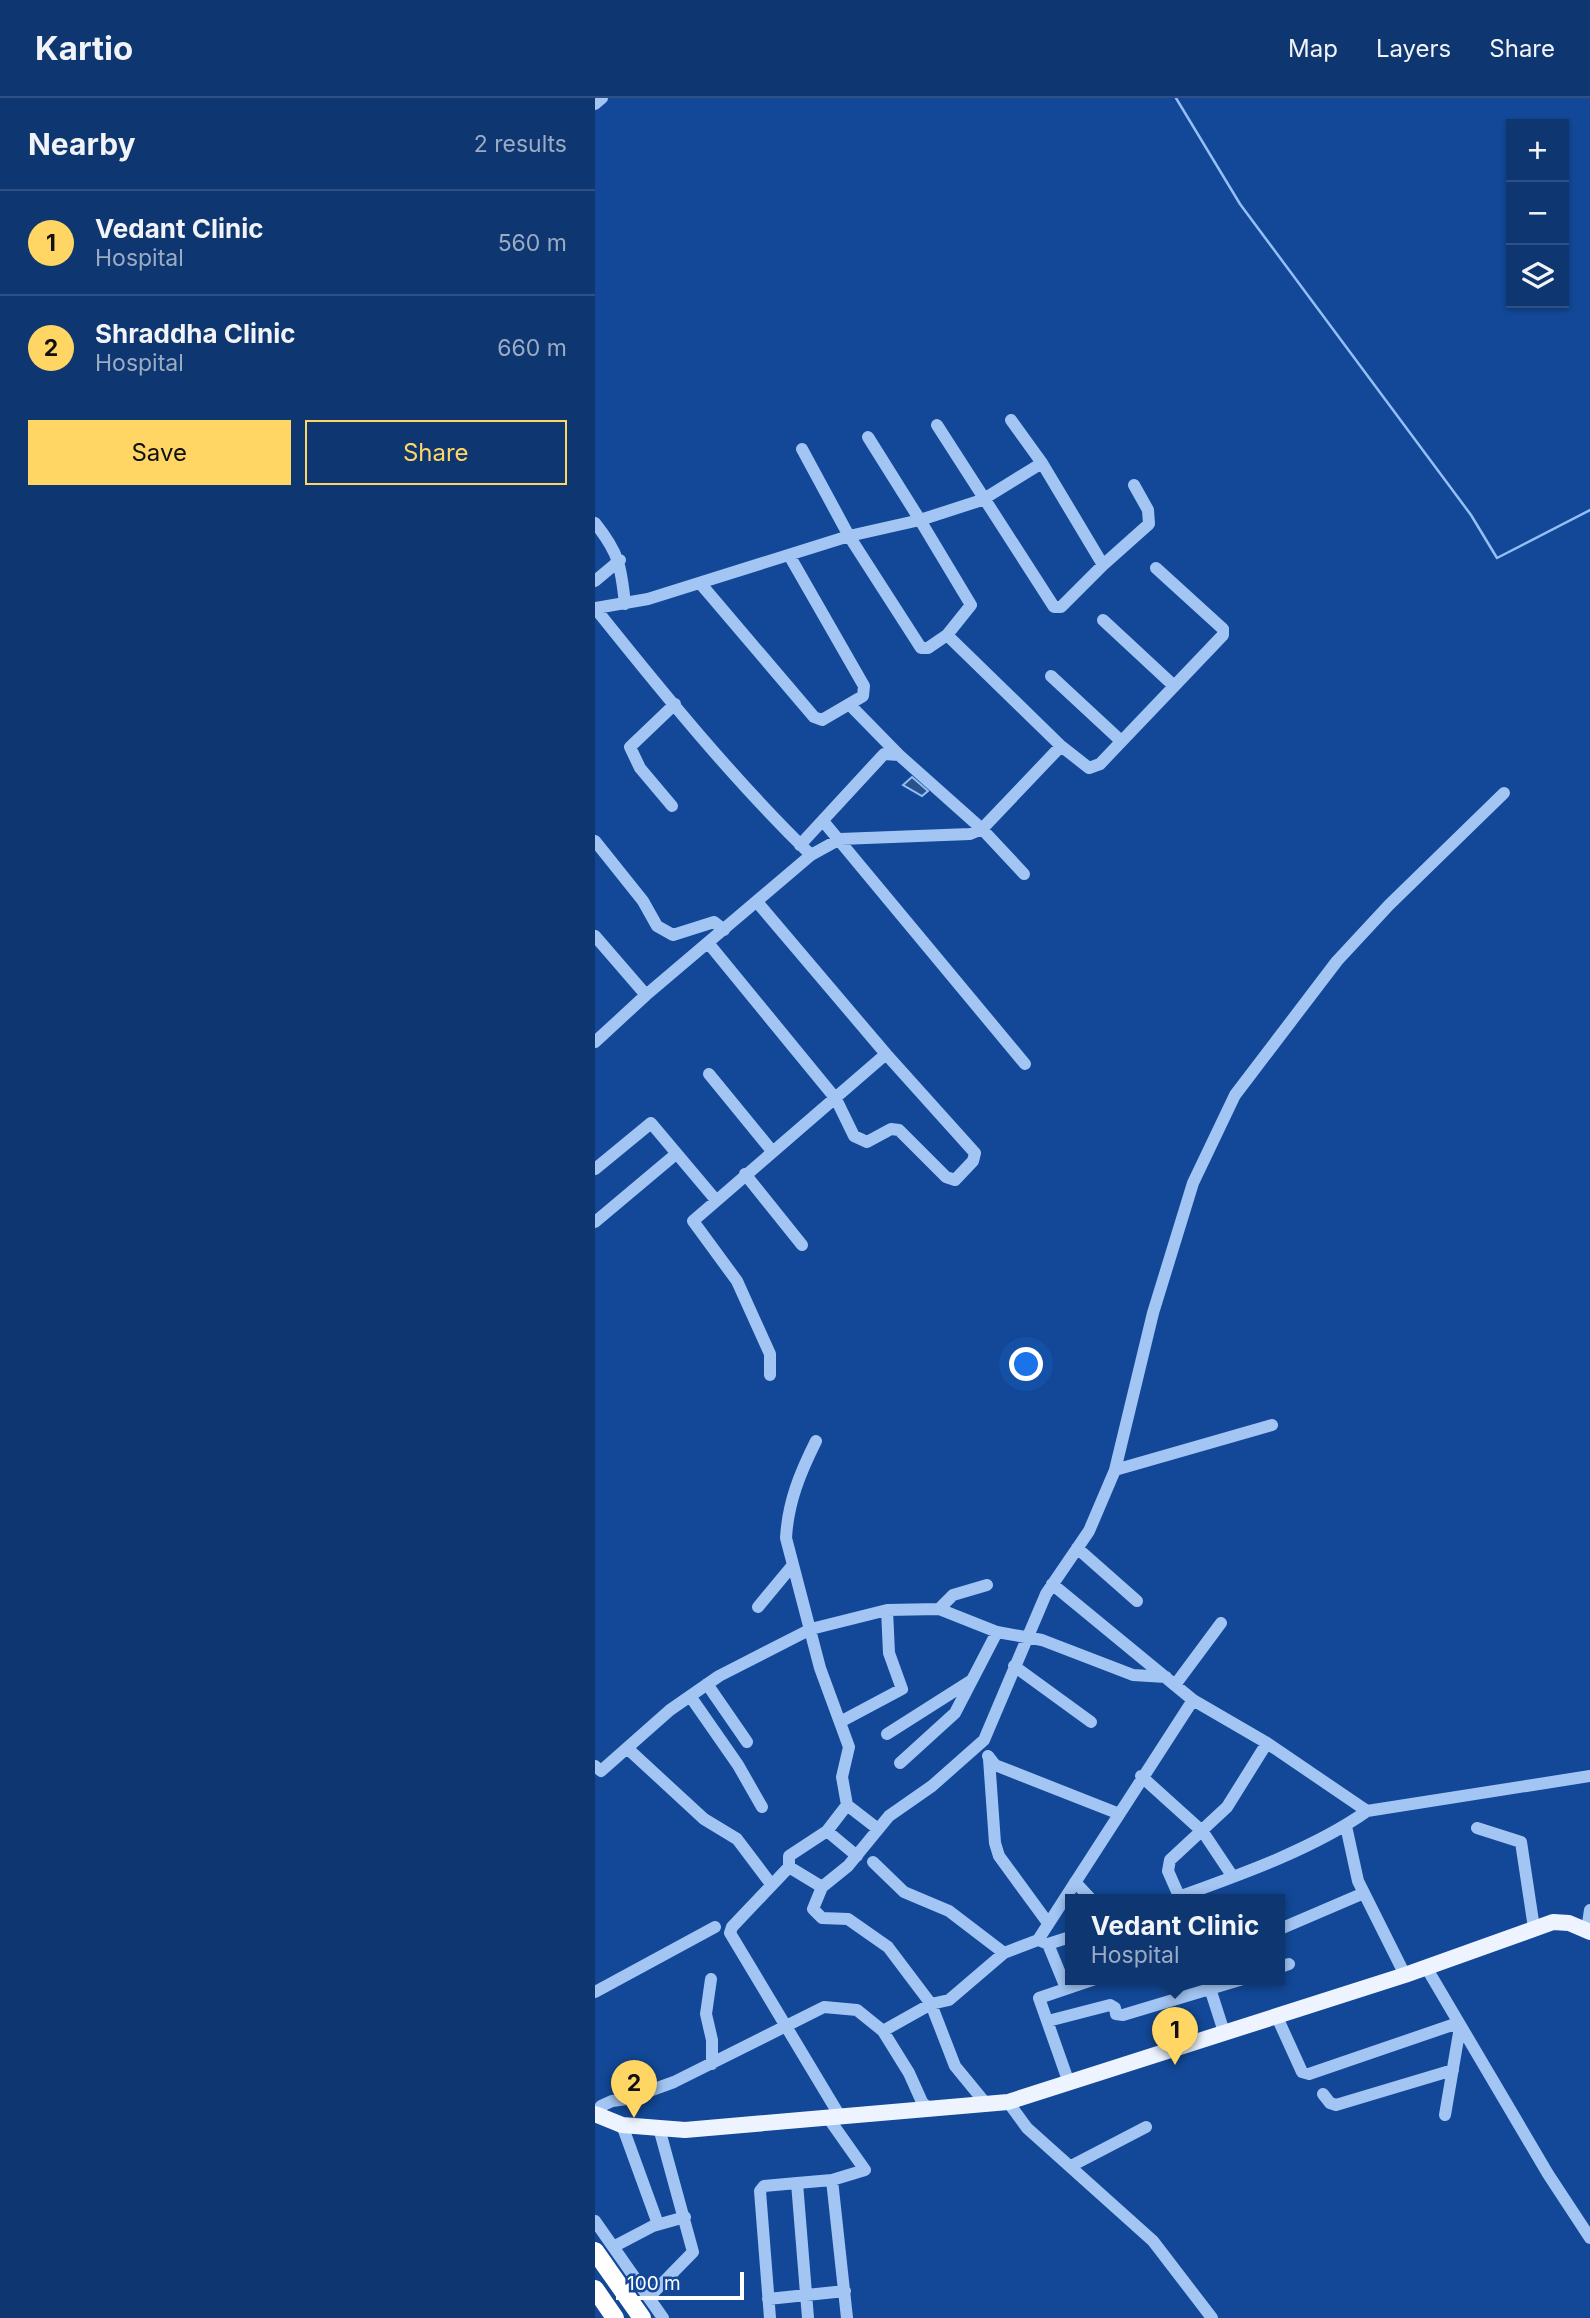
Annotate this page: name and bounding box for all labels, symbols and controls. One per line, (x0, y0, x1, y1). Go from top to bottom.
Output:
text: Kartio (35, 28, 133, 68)
text: Map (1288, 34, 1338, 63)
text: Layers (1376, 34, 1451, 63)
text: Share (1489, 34, 1555, 63)
map controls (1506, 119, 1569, 308)
button: + (1506, 119, 1569, 182)
text: Nearby (28, 126, 136, 162)
text: 2 results (474, 130, 567, 158)
button: − (1506, 182, 1569, 245)
text: Vedant Clinic (95, 213, 264, 244)
text: 1 (46, 229, 56, 257)
text: 560 m (498, 229, 567, 257)
text: Hospital (95, 244, 184, 272)
button: layers (1506, 245, 1569, 308)
text: Shraddha Clinic (95, 318, 296, 349)
text: 2 (44, 334, 58, 362)
text: 660 m (497, 334, 567, 362)
text: Hospital (95, 349, 184, 377)
button: Save (28, 420, 291, 485)
button: Share (305, 420, 567, 485)
your location (1009, 1347, 1043, 1381)
popup (1065, 1894, 1285, 1985)
text: Vedant Clinic (1091, 1910, 1259, 1941)
text: Hospital (1091, 1941, 1180, 1969)
pin: 1 (1152, 2007, 1198, 2065)
pin: 2 (611, 2060, 657, 2118)
scale bar (616, 2269, 744, 2301)
text: 100 m (627, 2272, 681, 2295)

